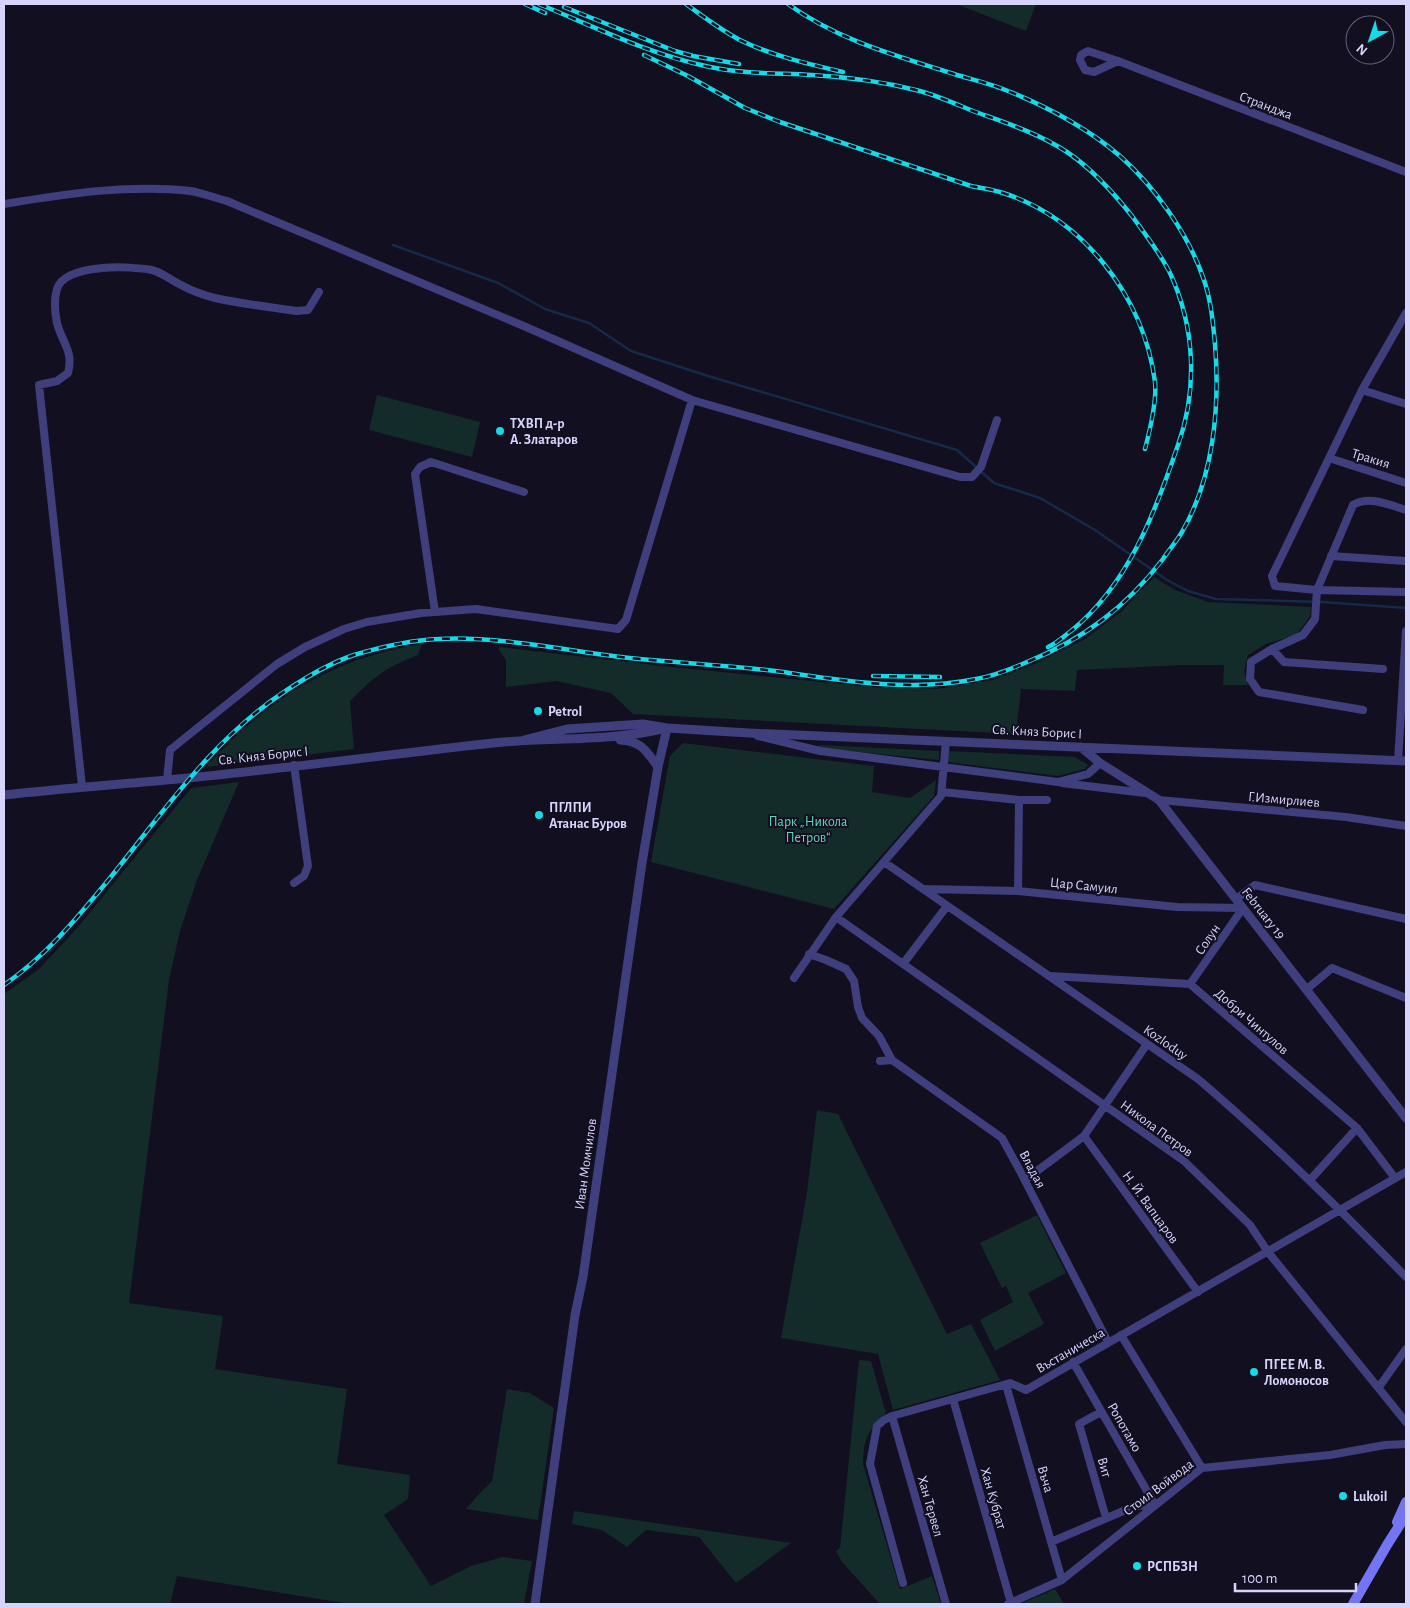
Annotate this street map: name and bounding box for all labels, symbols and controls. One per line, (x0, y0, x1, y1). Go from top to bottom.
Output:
north arrow (1345, 15, 1395, 65)
text: N (1354, 41, 1371, 58)
street label: Странджа (1237, 89, 1295, 123)
place label: ТХВП д-р А. Златаров (510, 417, 578, 447)
marker: ТХВП д-р А. Златаров (494, 425, 506, 437)
street label: Тракия (1350, 447, 1392, 471)
marker: Petrol (532, 705, 544, 717)
place label: Petrol (548, 705, 582, 719)
street label: Св. Княз Борис I (992, 723, 1082, 741)
street label: Св. Княз Борис I (217, 744, 309, 768)
street label: Г.Измирлиев (1247, 790, 1320, 810)
place label: ПГЛПИ Атанас Буров (549, 801, 627, 831)
marker: ПГЛПИ Атанас Буров (533, 809, 545, 821)
park label: Парк „Никола Петров“ (769, 815, 848, 845)
street label: Цар Самуил (1049, 875, 1118, 897)
street label: February 19 (1239, 885, 1288, 942)
street label: Солун (1193, 922, 1223, 958)
street label: Добри Чинтулов (1212, 986, 1291, 1057)
street label: Kozloduy (1141, 1023, 1190, 1063)
street label: Никола Петров (1118, 1098, 1195, 1160)
street label: Иван Момчилов (573, 1117, 599, 1211)
street label: Владая (1016, 1148, 1048, 1191)
street label: Н. Й. Вапцаров (1119, 1168, 1182, 1246)
street label: Въстаническа (1034, 1325, 1108, 1376)
place label: ПГЕЕ М. В. Ломоносов (1264, 1358, 1329, 1388)
marker: ПГЕЕ М. В. Ломоносов (1248, 1366, 1260, 1378)
street label: Ропотамо (1105, 1401, 1144, 1455)
street label: Вит (1095, 1456, 1114, 1480)
street label: Стоил Войвода (1121, 1457, 1197, 1519)
street label: Въча (1035, 1464, 1056, 1495)
street label: Хан Кубрат (978, 1466, 1009, 1532)
street label: Хан Тервел (915, 1474, 945, 1538)
marker: Lukoil (1337, 1490, 1349, 1502)
place label: Lukoil (1353, 1490, 1387, 1504)
marker: РСПБЗН (1131, 1560, 1143, 1572)
place label: РСПБЗН (1147, 1560, 1198, 1574)
scale bar (1235, 1560, 1356, 1592)
text: 100 m (1242, 1571, 1277, 1586)

